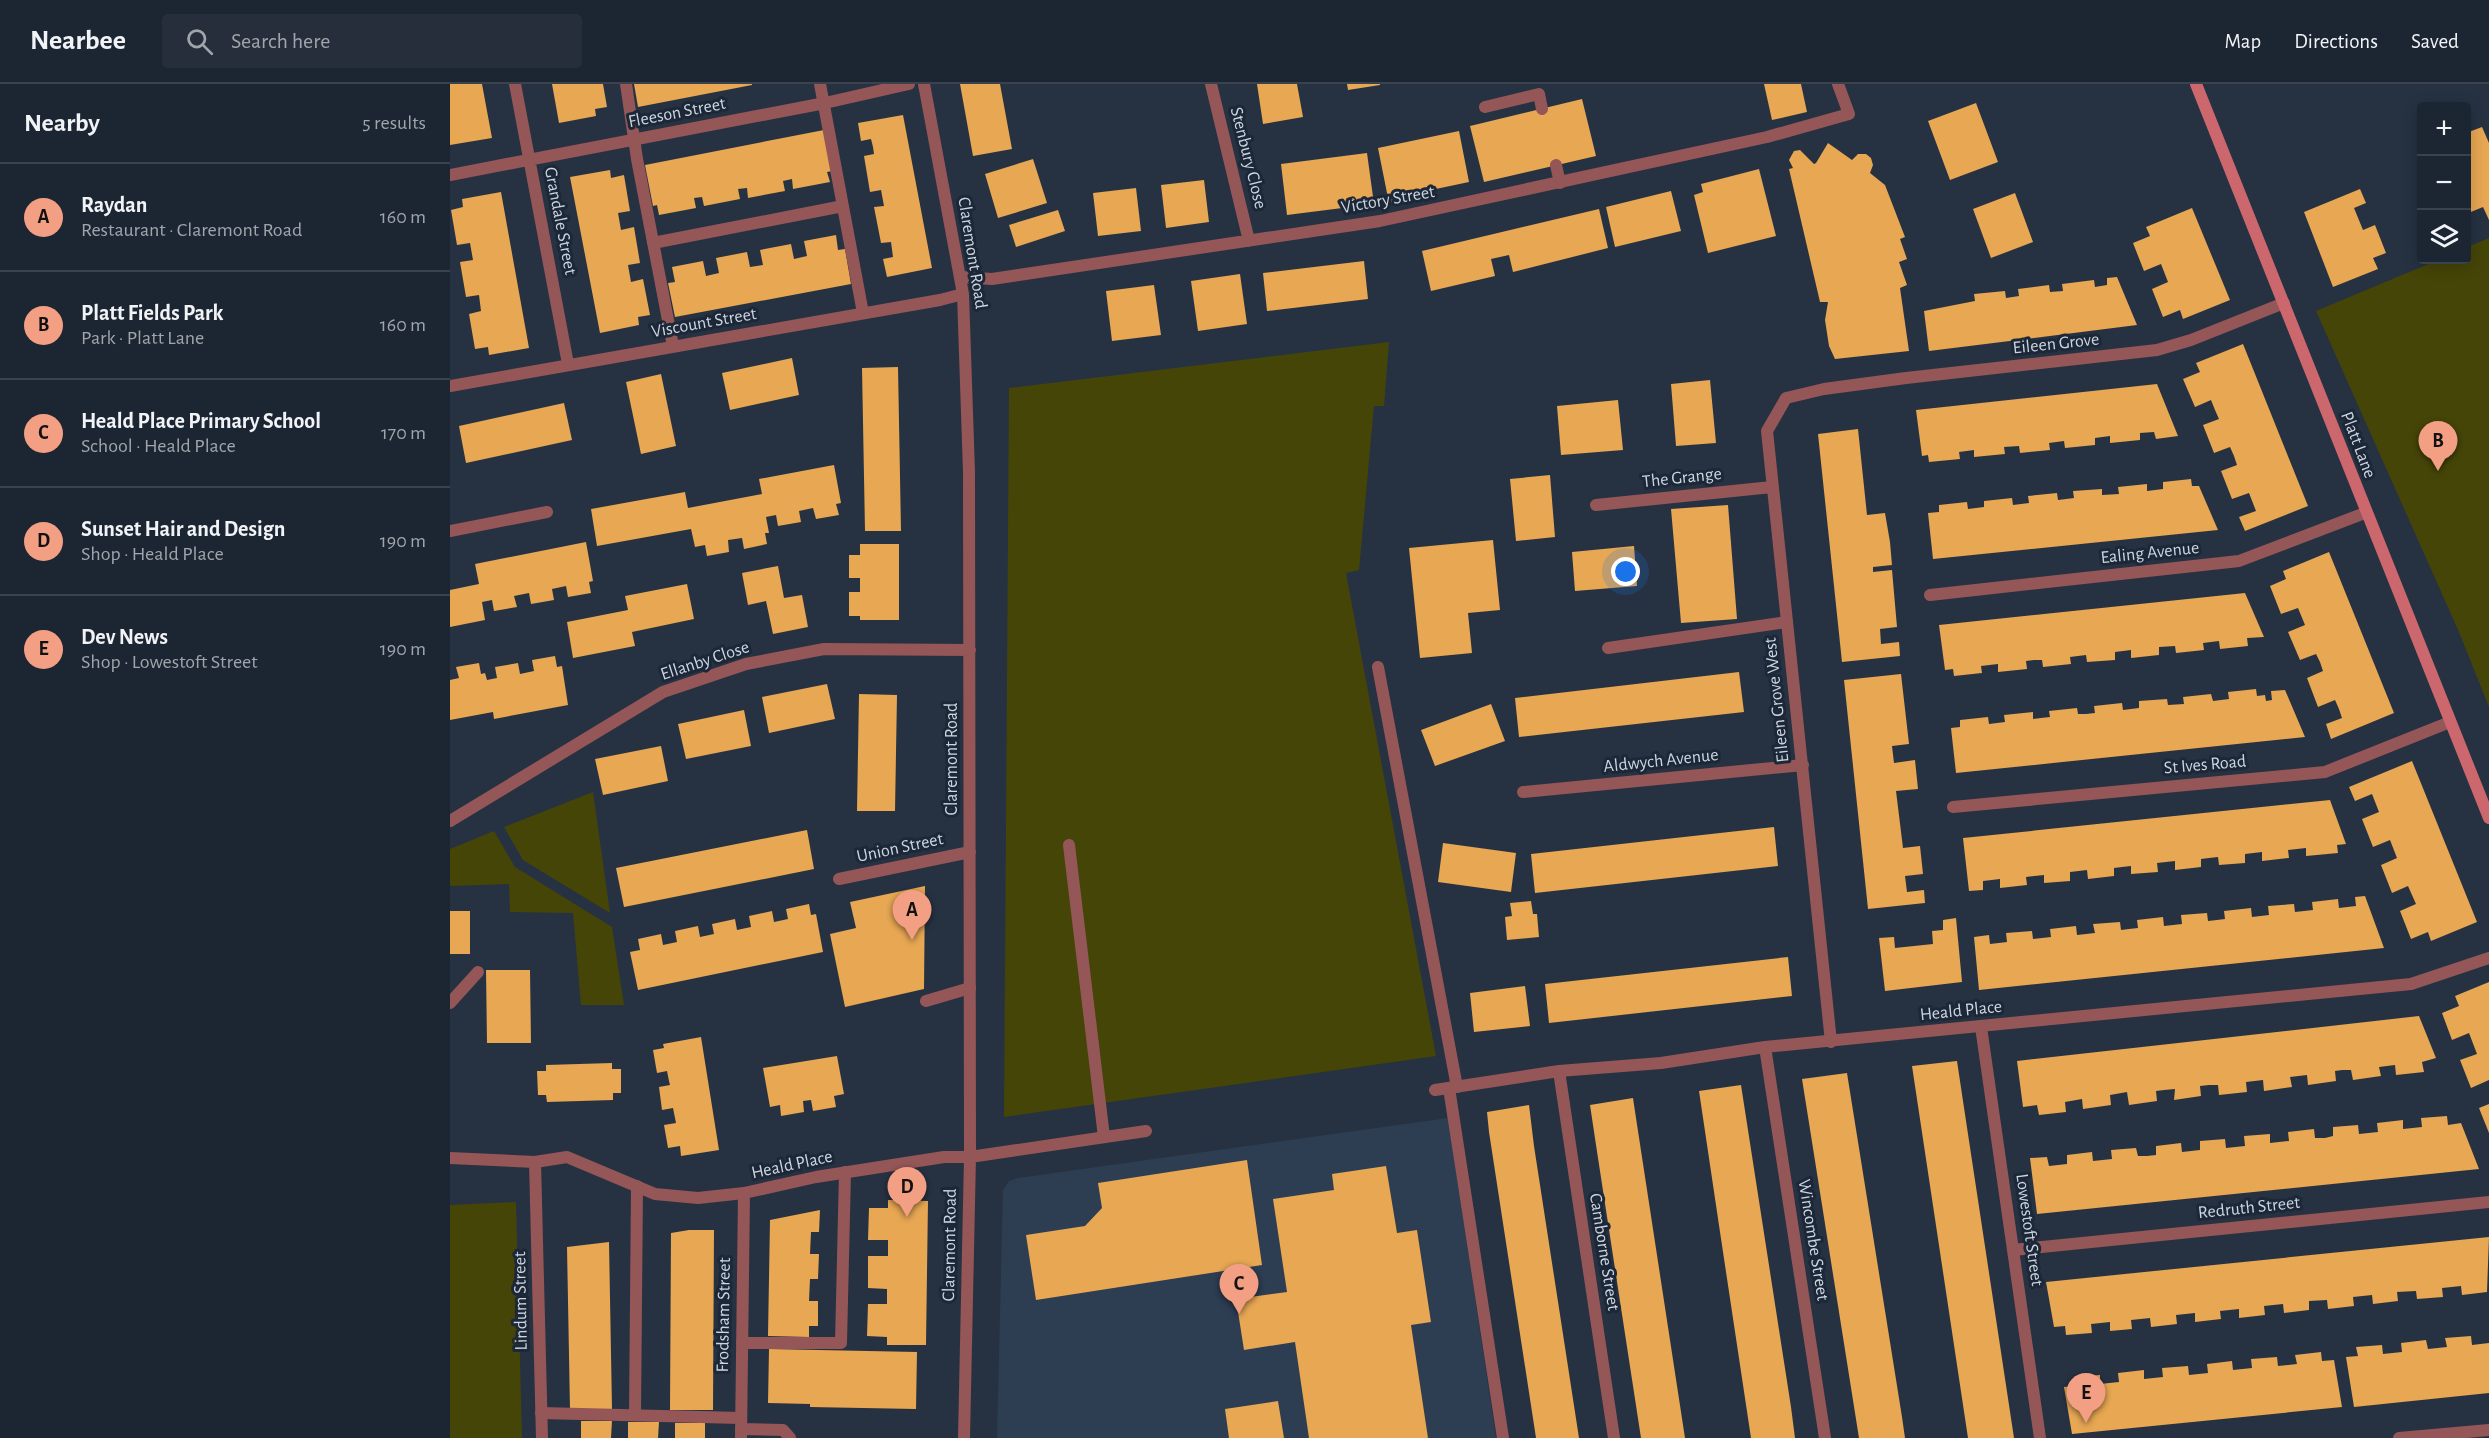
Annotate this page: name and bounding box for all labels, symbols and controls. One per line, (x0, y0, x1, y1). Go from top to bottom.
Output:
search box (162, 14, 582, 68)
icon: search (183, 25, 216, 58)
text: Nearbee (30, 27, 126, 55)
text: Search here (231, 30, 330, 52)
text: Map (2225, 31, 2261, 52)
text: Directions (2294, 31, 2378, 52)
text: Saved (2411, 31, 2459, 52)
street label: Fleeson Street (627, 95, 727, 131)
map controls (2417, 102, 2471, 264)
button: + (2417, 102, 2471, 156)
street label: Stenbury Close (1227, 105, 1269, 211)
text: Nearby (24, 110, 100, 136)
text: 5 results (362, 113, 426, 133)
button: − (2417, 156, 2471, 210)
street label: Grandale Street (541, 166, 579, 277)
street label: Victory Street (1340, 183, 1436, 217)
text: Raydan (81, 194, 147, 216)
street label: Claremont Road (954, 196, 990, 310)
text: A (38, 207, 50, 227)
text: 160 m (380, 207, 426, 227)
button: layers (2417, 210, 2471, 264)
text: Restaurant · Claremont Road (81, 220, 302, 240)
text: Platt Fields Park (81, 302, 223, 324)
street label: Viscount Street (650, 305, 758, 341)
text: B (38, 315, 49, 335)
text: 160 m (380, 315, 426, 335)
text: Park · Platt Lane (81, 328, 204, 348)
street label: Eileen Grove (2012, 331, 2100, 357)
street label: Platt Lane (2337, 409, 2379, 481)
text: Heald Place Primary School (81, 410, 321, 432)
pin: B (2418, 422, 2458, 471)
text: C (38, 423, 49, 443)
text: 170 m (381, 423, 426, 443)
text: School · Heald Place (81, 436, 236, 456)
street label: The Grange (1641, 465, 1723, 491)
text: Sunset Hair and Design (81, 518, 285, 540)
text: D (37, 531, 50, 551)
text: 190 m (380, 531, 426, 551)
street label: Ealing Avenue (2100, 539, 2200, 567)
text: Shop · Heald Place (81, 544, 224, 564)
your location (1611, 557, 1640, 586)
text: Dev News (81, 626, 168, 648)
street label: Eileen Grove West (1761, 636, 1793, 763)
street label: Ellanby Close (658, 638, 752, 684)
text: E (38, 639, 49, 659)
text: 190 m (380, 639, 426, 659)
text: Shop · Lowestoft Street (81, 652, 258, 672)
street label: Claremont Road (943, 703, 961, 815)
street label: Aldwych Avenue (1603, 746, 1719, 776)
street label: St Ives Road (2163, 752, 2247, 778)
street label: Union Street (855, 830, 945, 866)
pin: A (892, 890, 932, 940)
street label: Heald Place (1919, 998, 2003, 1024)
street label: Heald Place (750, 1148, 834, 1182)
pin: D (888, 1168, 926, 1217)
street label: Lowestoft Street (2012, 1173, 2046, 1288)
street label: Wincombe Street (1795, 1178, 1832, 1302)
street label: Claremont Road (940, 1188, 960, 1302)
street label: Camborne Street (1586, 1192, 1622, 1312)
street label: Redruth Street (2197, 1194, 2301, 1222)
street label: Lindum Street (511, 1251, 531, 1351)
street label: Frodsham Street (714, 1257, 734, 1373)
pin: C (1220, 1264, 1258, 1314)
pin: E (2066, 1374, 2106, 1423)

